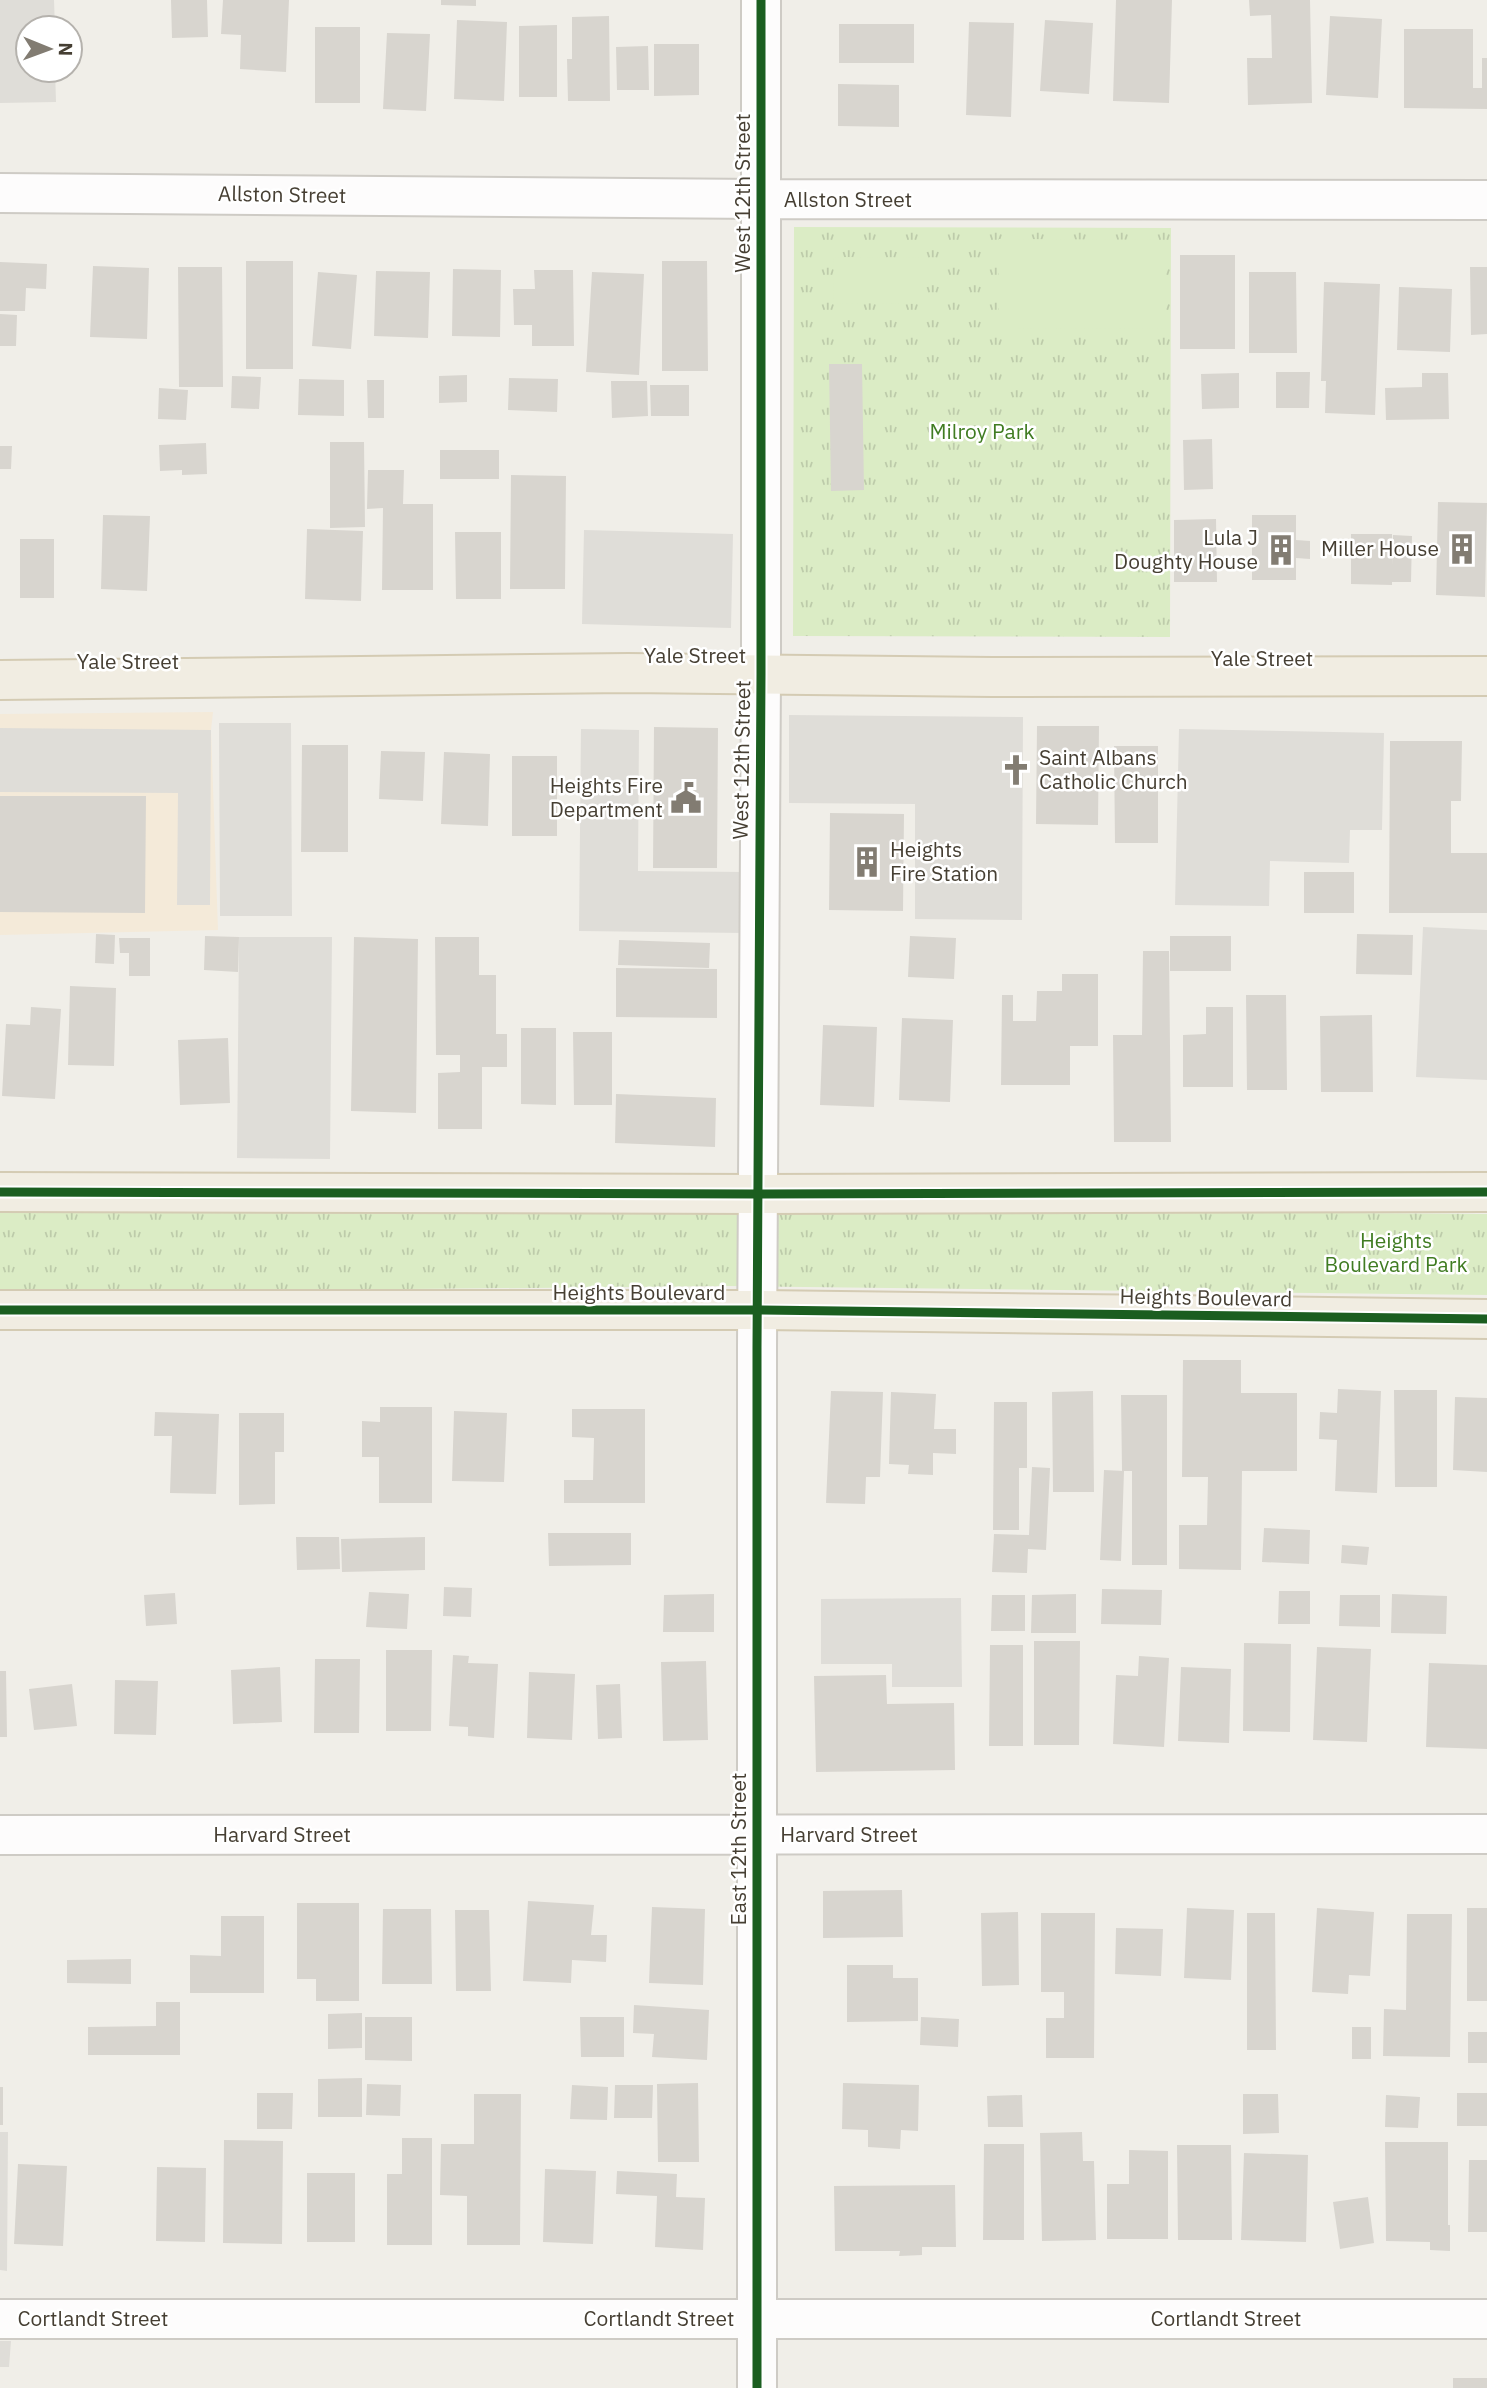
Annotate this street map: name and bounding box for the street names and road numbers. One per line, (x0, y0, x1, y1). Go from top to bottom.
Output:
street label: West 12th Street (728, 113, 756, 273)
street label: Allston Street (218, 179, 346, 209)
street label: Allston Street (784, 185, 912, 213)
street label: Yale Street (644, 641, 746, 669)
street label: Yale Street (1211, 644, 1313, 672)
street label: Yale Street (77, 647, 179, 675)
street label: West 12th Street (726, 680, 756, 840)
street label: Heights Boulevard (553, 1278, 725, 1306)
street label: Heights Boulevard (1119, 1281, 1293, 1313)
street label: East 12th Street (724, 1773, 752, 1925)
street label: Harvard Street (213, 1820, 351, 1848)
street label: Harvard Street (780, 1820, 918, 1848)
street label: Cortlandt Street (18, 2304, 168, 2332)
street label: Cortlandt Street (584, 2304, 734, 2332)
street label: Cortlandt Street (1151, 2304, 1301, 2332)

